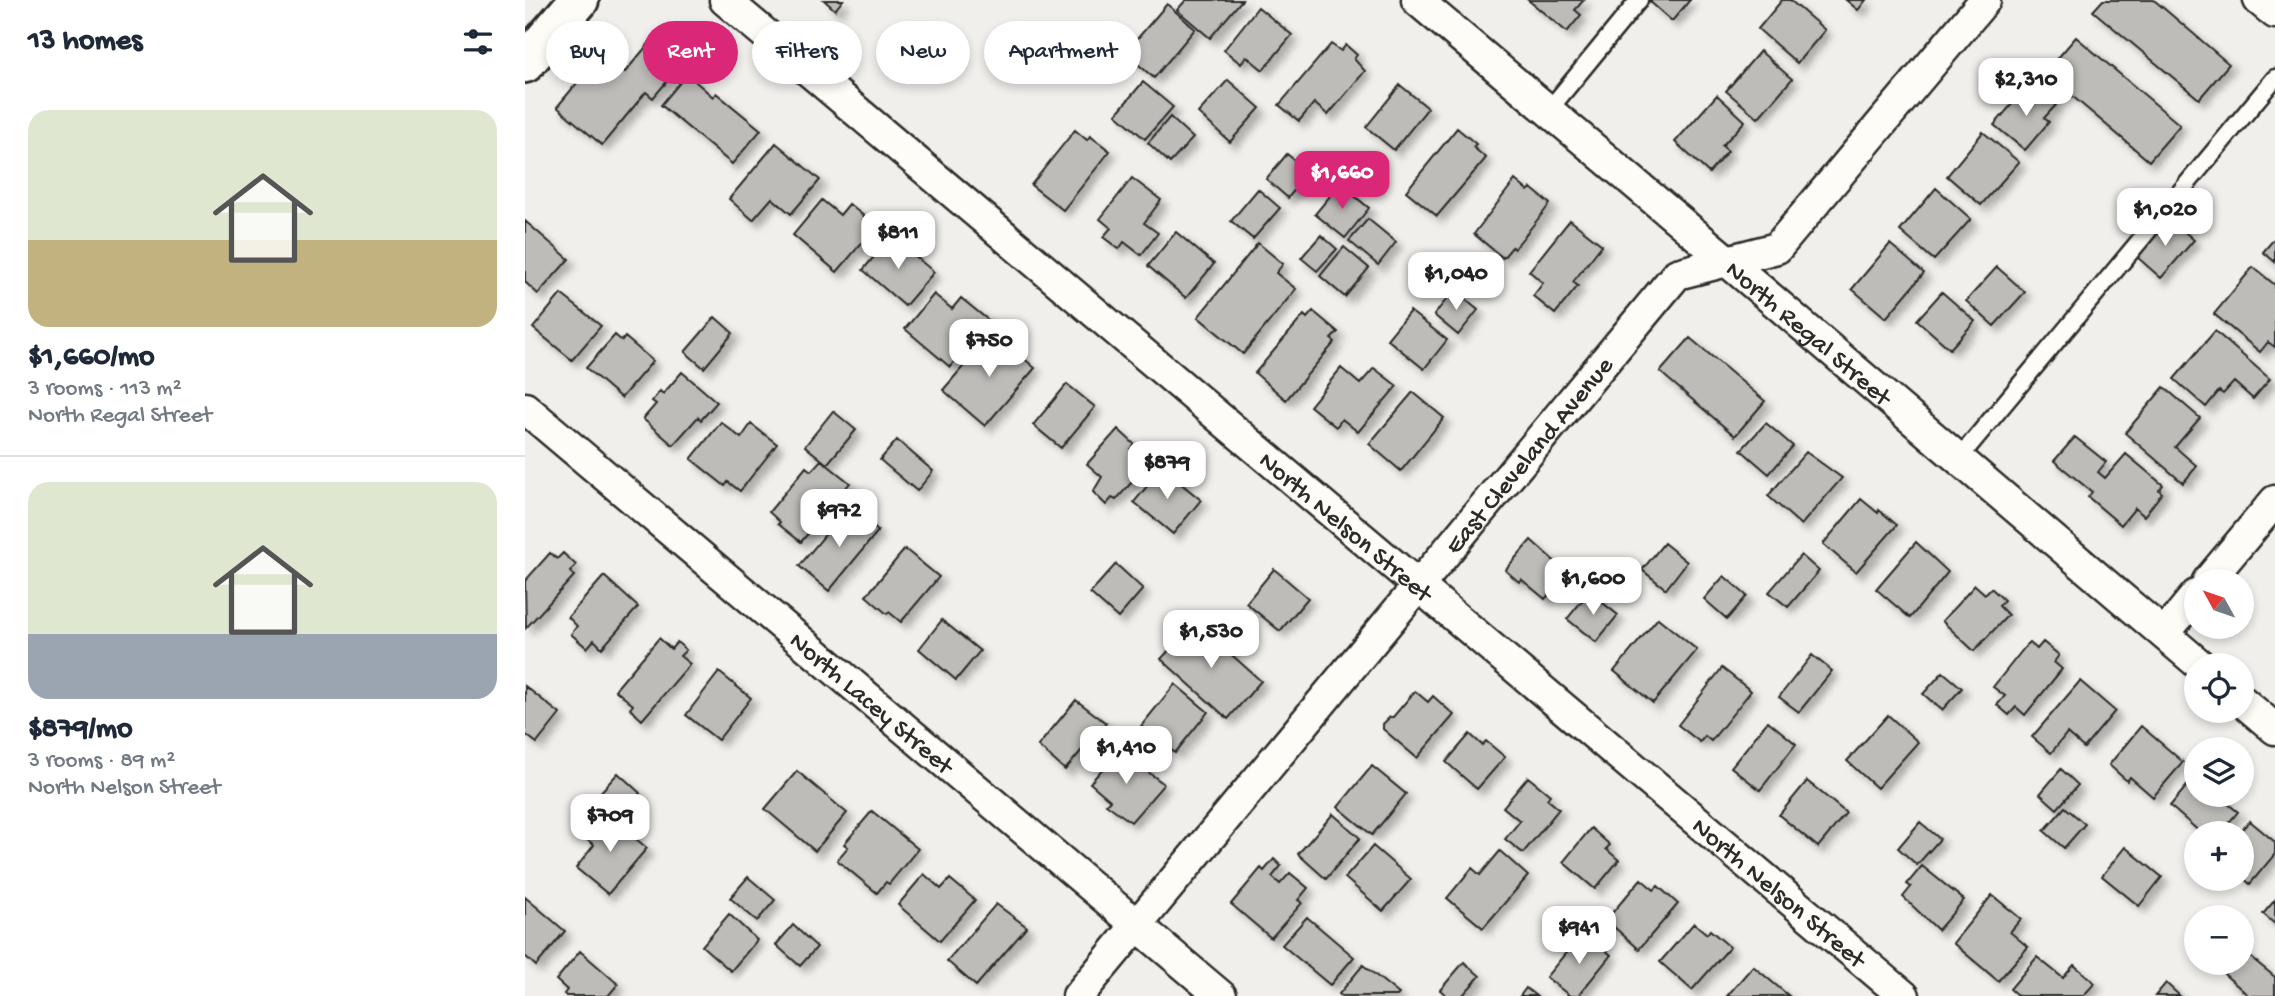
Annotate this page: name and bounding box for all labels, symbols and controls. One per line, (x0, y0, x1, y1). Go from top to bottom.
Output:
chip: Buy (546, 21, 629, 84)
chip: Rent (643, 21, 738, 84)
chip: Filters (752, 21, 862, 84)
chip: New (876, 21, 970, 84)
chip: Apartment (984, 21, 1141, 84)
icon: filters (459, 23, 497, 61)
text: 13 homes (28, 25, 142, 60)
pin: $2,310 (1969, 58, 2083, 118)
text: $2,310 (1994, 67, 2058, 94)
pin: $1,660 (1285, 152, 1399, 211)
icon: home (200, 155, 326, 281)
text: $1,660 (1310, 160, 1374, 187)
pin: $1,020 (2108, 188, 2222, 248)
text: $1,020 (2133, 197, 2197, 224)
pin: $811 (857, 212, 939, 271)
text: $811 (877, 220, 919, 247)
pin: $1,040 (1399, 252, 1513, 312)
street label: North Regal Street (1718, 256, 1898, 416)
text: $1,040 (1424, 261, 1488, 288)
pin: $750 (948, 320, 1030, 379)
text: $750 (965, 328, 1013, 355)
text: $1,660/mo (28, 341, 155, 376)
street label: East Cleveland Avenue (1440, 352, 1622, 562)
text: 3 rooms · 113 m² (28, 376, 182, 403)
text: North Regal Street (28, 403, 212, 430)
pin: $879 (1126, 442, 1208, 501)
street label: North Nelson Street (1251, 447, 1439, 612)
text: $879 (1144, 450, 1190, 477)
pin: $972 (798, 490, 880, 549)
text: $972 (816, 498, 862, 525)
icon: home (200, 527, 326, 653)
pin: $1,600 (1536, 558, 1650, 617)
text: $1,600 (1561, 566, 1625, 593)
north arrow (2184, 569, 2254, 639)
map controls (2184, 569, 2254, 975)
pin: $1,530 (1154, 610, 1268, 670)
text: $1,530 (1179, 619, 1243, 646)
street label: North Lacey Street (781, 627, 960, 785)
button: locate (2184, 653, 2254, 723)
text: $879/mo (28, 713, 133, 748)
pin: $1,410 (1069, 726, 1183, 786)
text: $1,410 (1096, 735, 1156, 762)
button: layers (2184, 737, 2254, 807)
text: 3 rooms · 89 m² (28, 748, 175, 775)
text: North Nelson Street (28, 775, 220, 802)
pin: $709 (569, 794, 651, 854)
text: $709 (587, 803, 633, 830)
street label: North Nelson Street (1684, 813, 1872, 978)
button: + (2184, 821, 2254, 891)
button: − (2184, 905, 2254, 975)
pin: $941 (1538, 906, 1620, 966)
text: $941 (1558, 915, 1600, 942)

